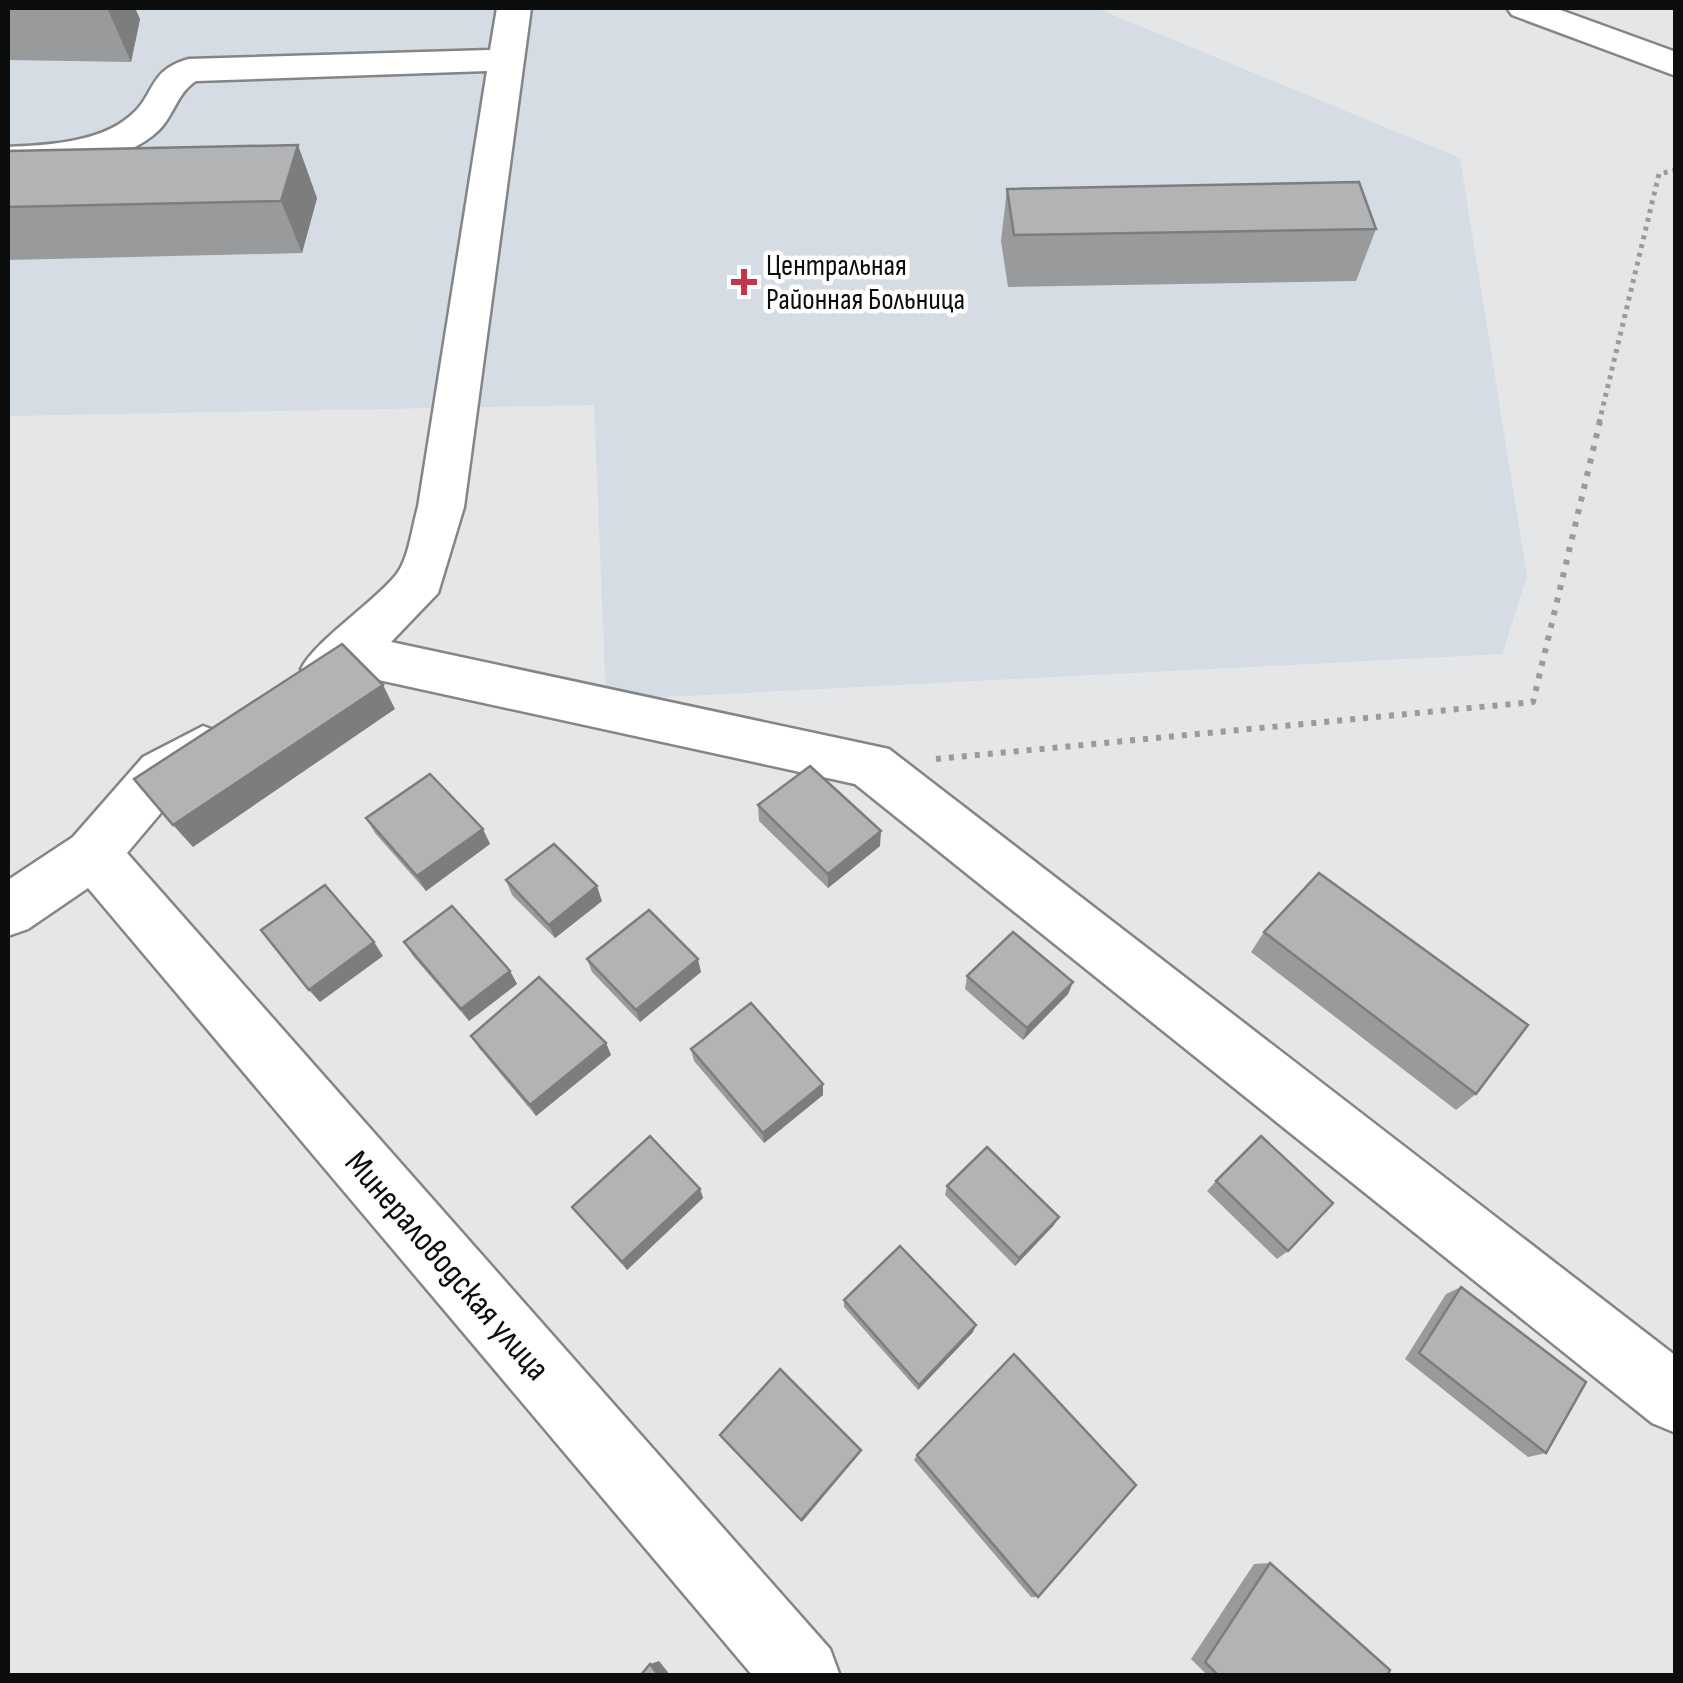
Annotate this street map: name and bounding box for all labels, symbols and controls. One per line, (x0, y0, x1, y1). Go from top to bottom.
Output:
place label: Центральная Районная Больница (766, 248, 965, 318)
marker: Центральная Районная Больница (731, 269, 757, 295)
street label: Минераловодская улица (335, 1142, 558, 1390)

